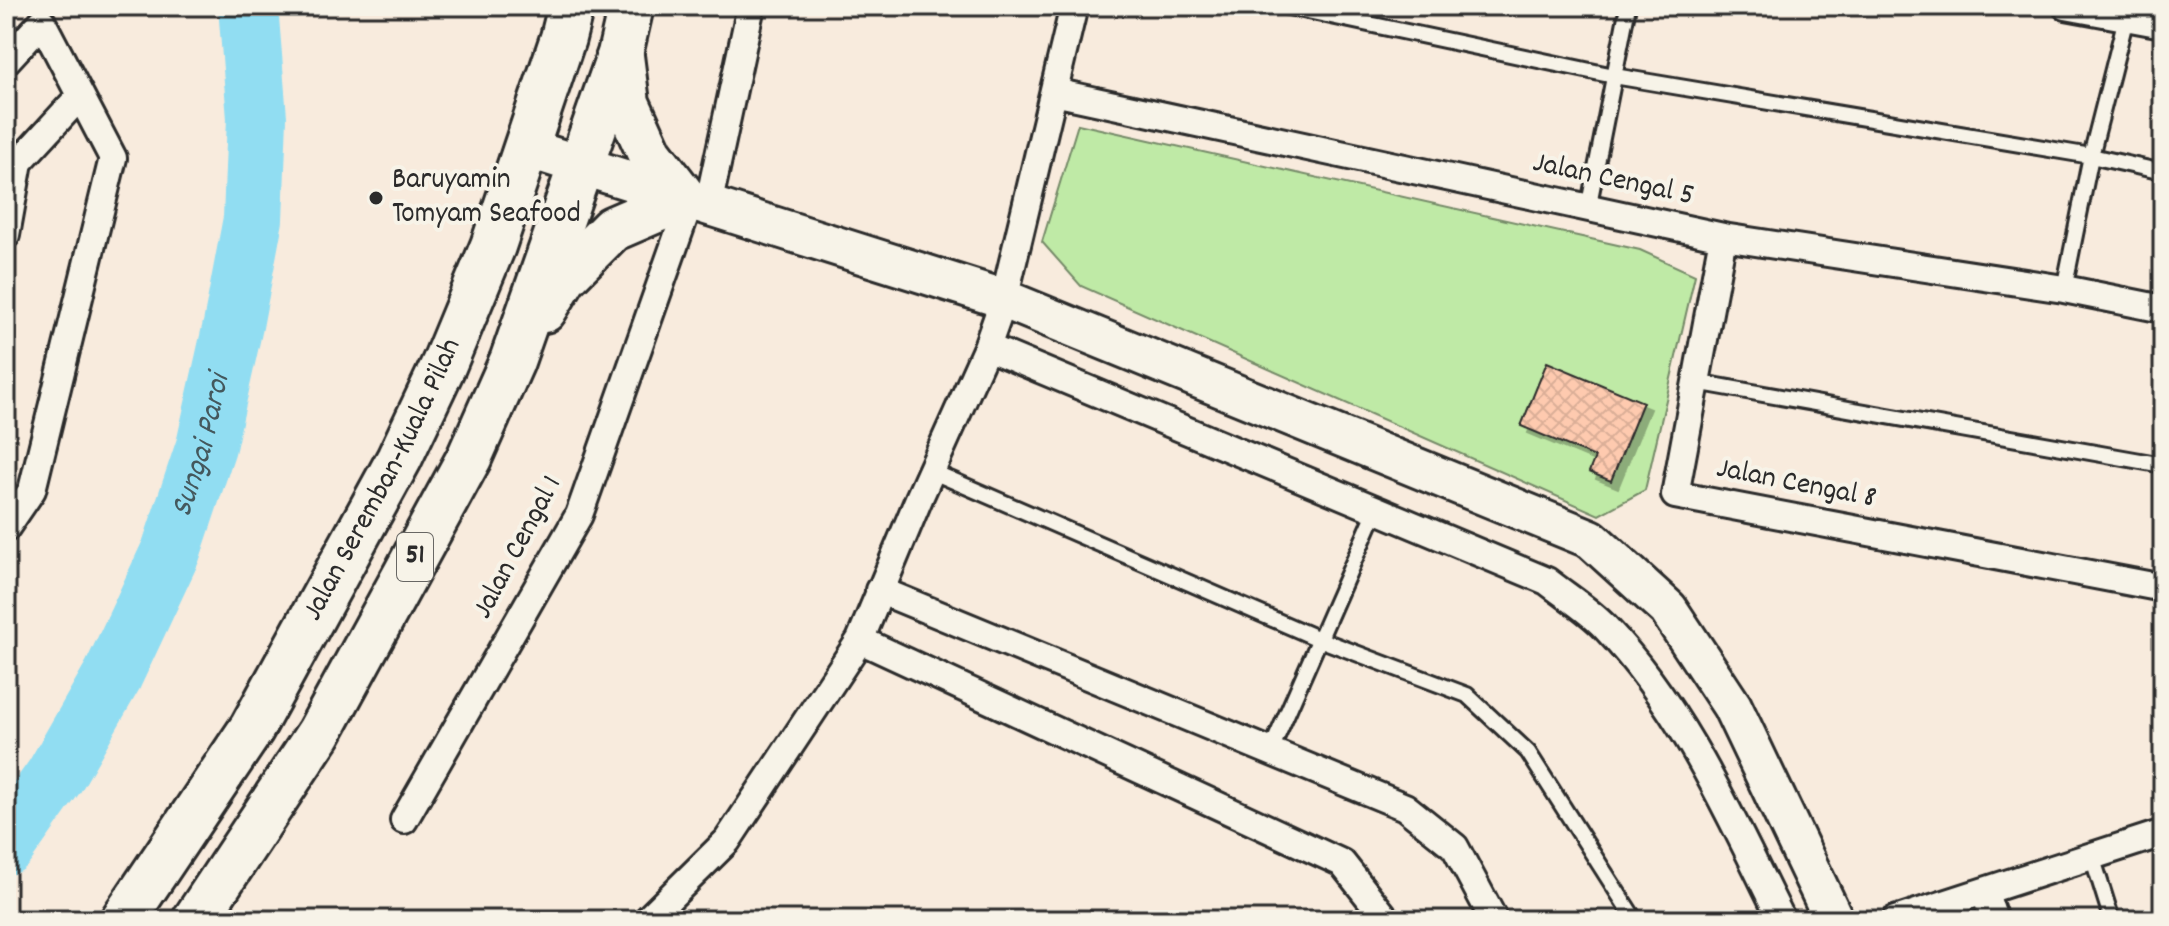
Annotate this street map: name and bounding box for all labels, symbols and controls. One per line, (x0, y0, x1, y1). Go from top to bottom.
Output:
street label: Jalan Cengal 5 (1528, 143, 1698, 219)
place label: Baruyamin Tomyam Seafood (392, 160, 581, 237)
marker: Baruyamin Tomyam Seafood (367, 189, 385, 207)
street label: Jalan Seremban-Kuala Pilah (293, 332, 474, 629)
water label: Sungai Paroi (161, 365, 245, 523)
street label: Jalan Cengal 8 (1712, 448, 1880, 522)
street label: Jalan Cengal 1 (463, 469, 575, 627)
road number: 51 (397, 533, 433, 581)

